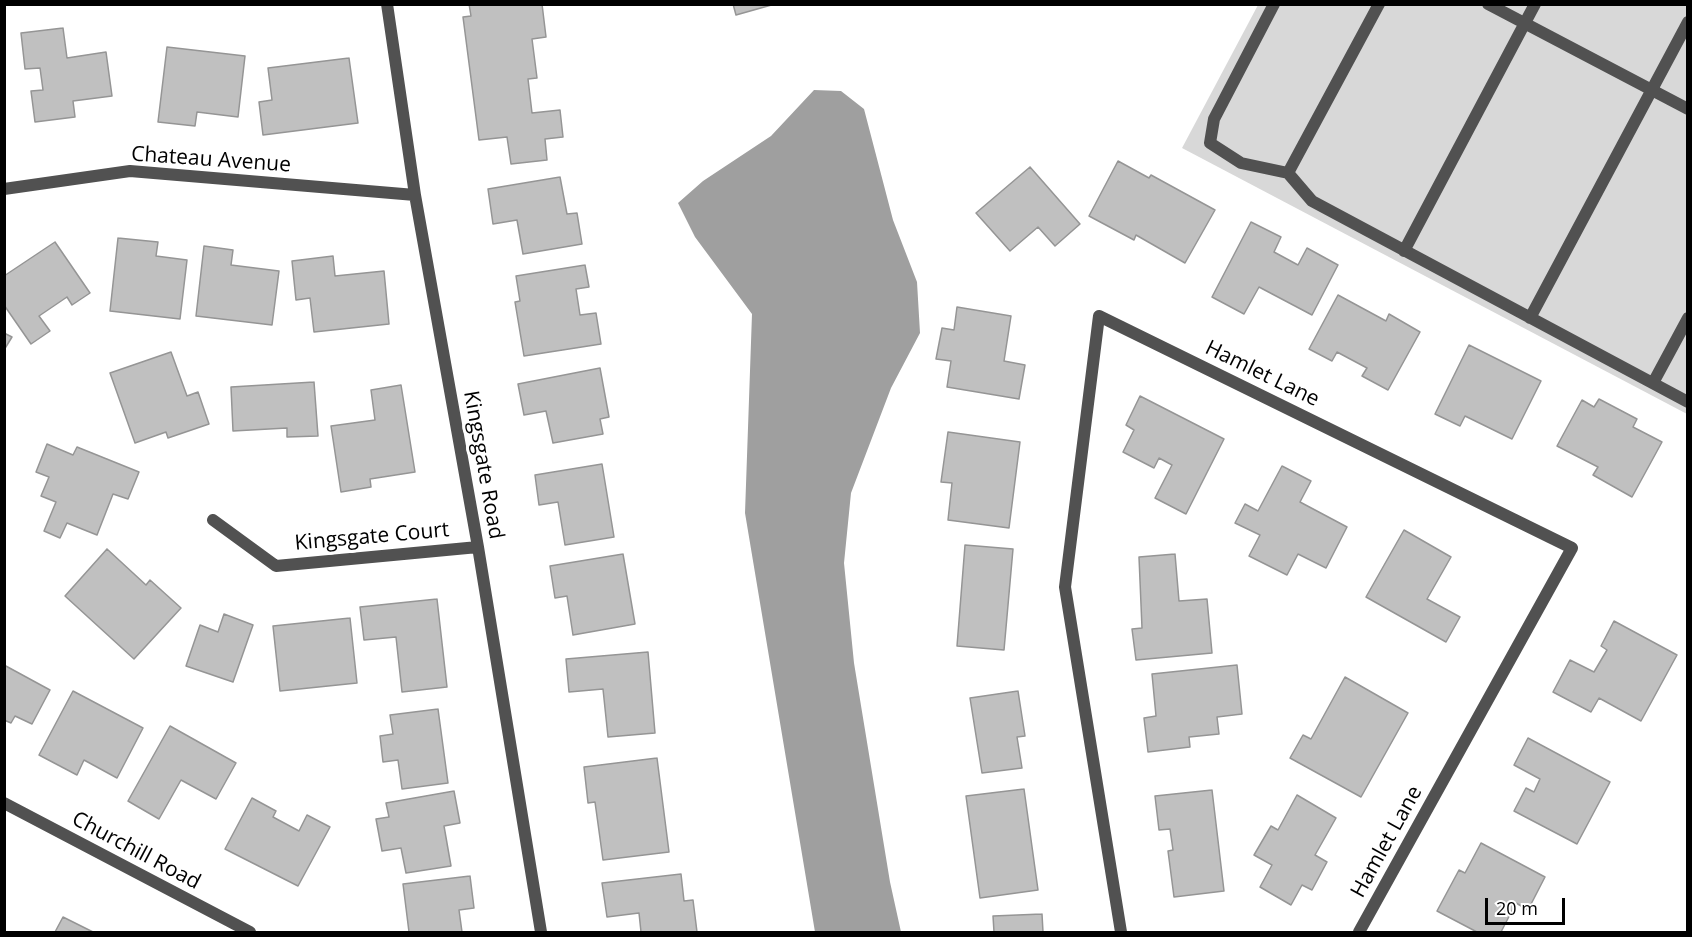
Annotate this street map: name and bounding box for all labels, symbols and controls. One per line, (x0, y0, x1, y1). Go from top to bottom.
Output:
street label: Chateau Avenue (130, 142, 292, 178)
street label: Hamlet Lane (1201, 336, 1323, 412)
street label: Kingsgate Road (458, 389, 508, 541)
street label: Kingsgate Court (294, 518, 450, 556)
street label: Hamlet Lane (1346, 782, 1428, 902)
street label: Churchill Road (67, 807, 205, 895)
scale bar (1488, 886, 1568, 924)
text: 20 m (1496, 896, 1538, 920)

